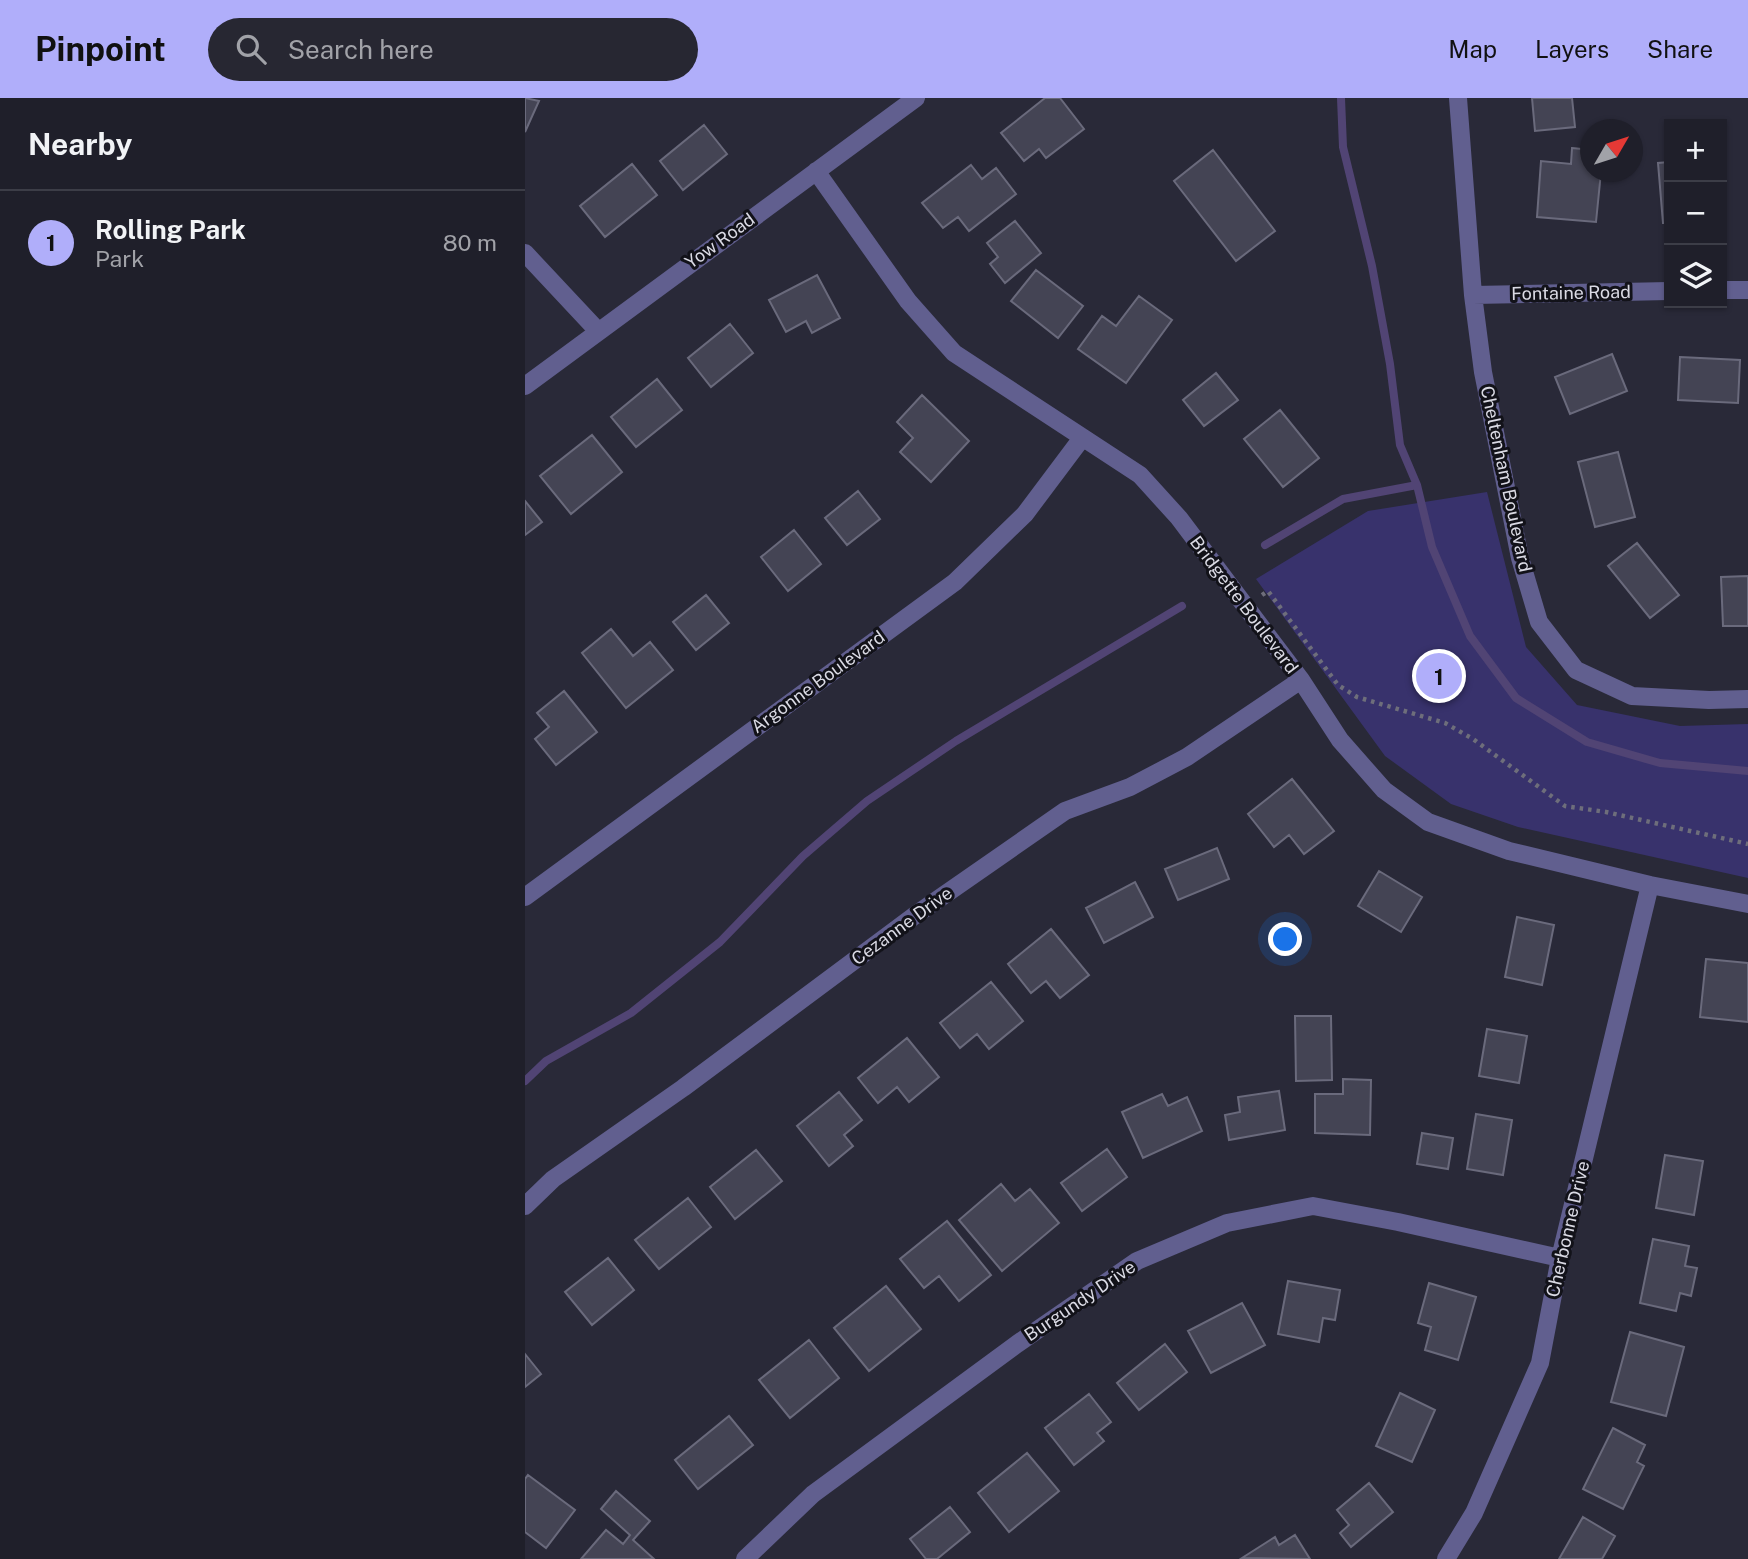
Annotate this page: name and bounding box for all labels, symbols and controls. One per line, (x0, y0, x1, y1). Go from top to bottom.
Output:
search box (208, 18, 698, 81)
text: Pinpoint (35, 30, 166, 68)
icon: search (232, 30, 270, 68)
text: Search here (288, 34, 434, 65)
text: Map (1448, 35, 1497, 63)
text: Layers (1535, 35, 1609, 63)
text: Share (1647, 35, 1713, 63)
north arrow (1580, 119, 1643, 182)
map controls (1664, 119, 1727, 308)
button: + (1664, 119, 1727, 182)
text: Nearby (28, 126, 132, 162)
button: − (1664, 182, 1727, 245)
street label: Yow Road (681, 208, 759, 273)
text: Rolling Park (95, 214, 246, 245)
text: 1 (46, 229, 56, 256)
text: 80 m (443, 229, 497, 256)
text: Park (95, 245, 144, 272)
button: layers (1664, 245, 1727, 308)
street label: Fontaine Road (1511, 281, 1631, 304)
street label: Cheltenham Boulevard (1477, 384, 1536, 574)
street label: Bridgette Boulevard (1186, 532, 1303, 678)
street label: Argonne Boulevard (747, 626, 889, 737)
pin: 1 (1416, 650, 1462, 702)
street label: Cezanne Drive (847, 882, 956, 969)
your location (1268, 922, 1302, 956)
street label: Cherbonne Drive (1542, 1159, 1593, 1299)
street label: Burgundy Drive (1020, 1256, 1139, 1345)

